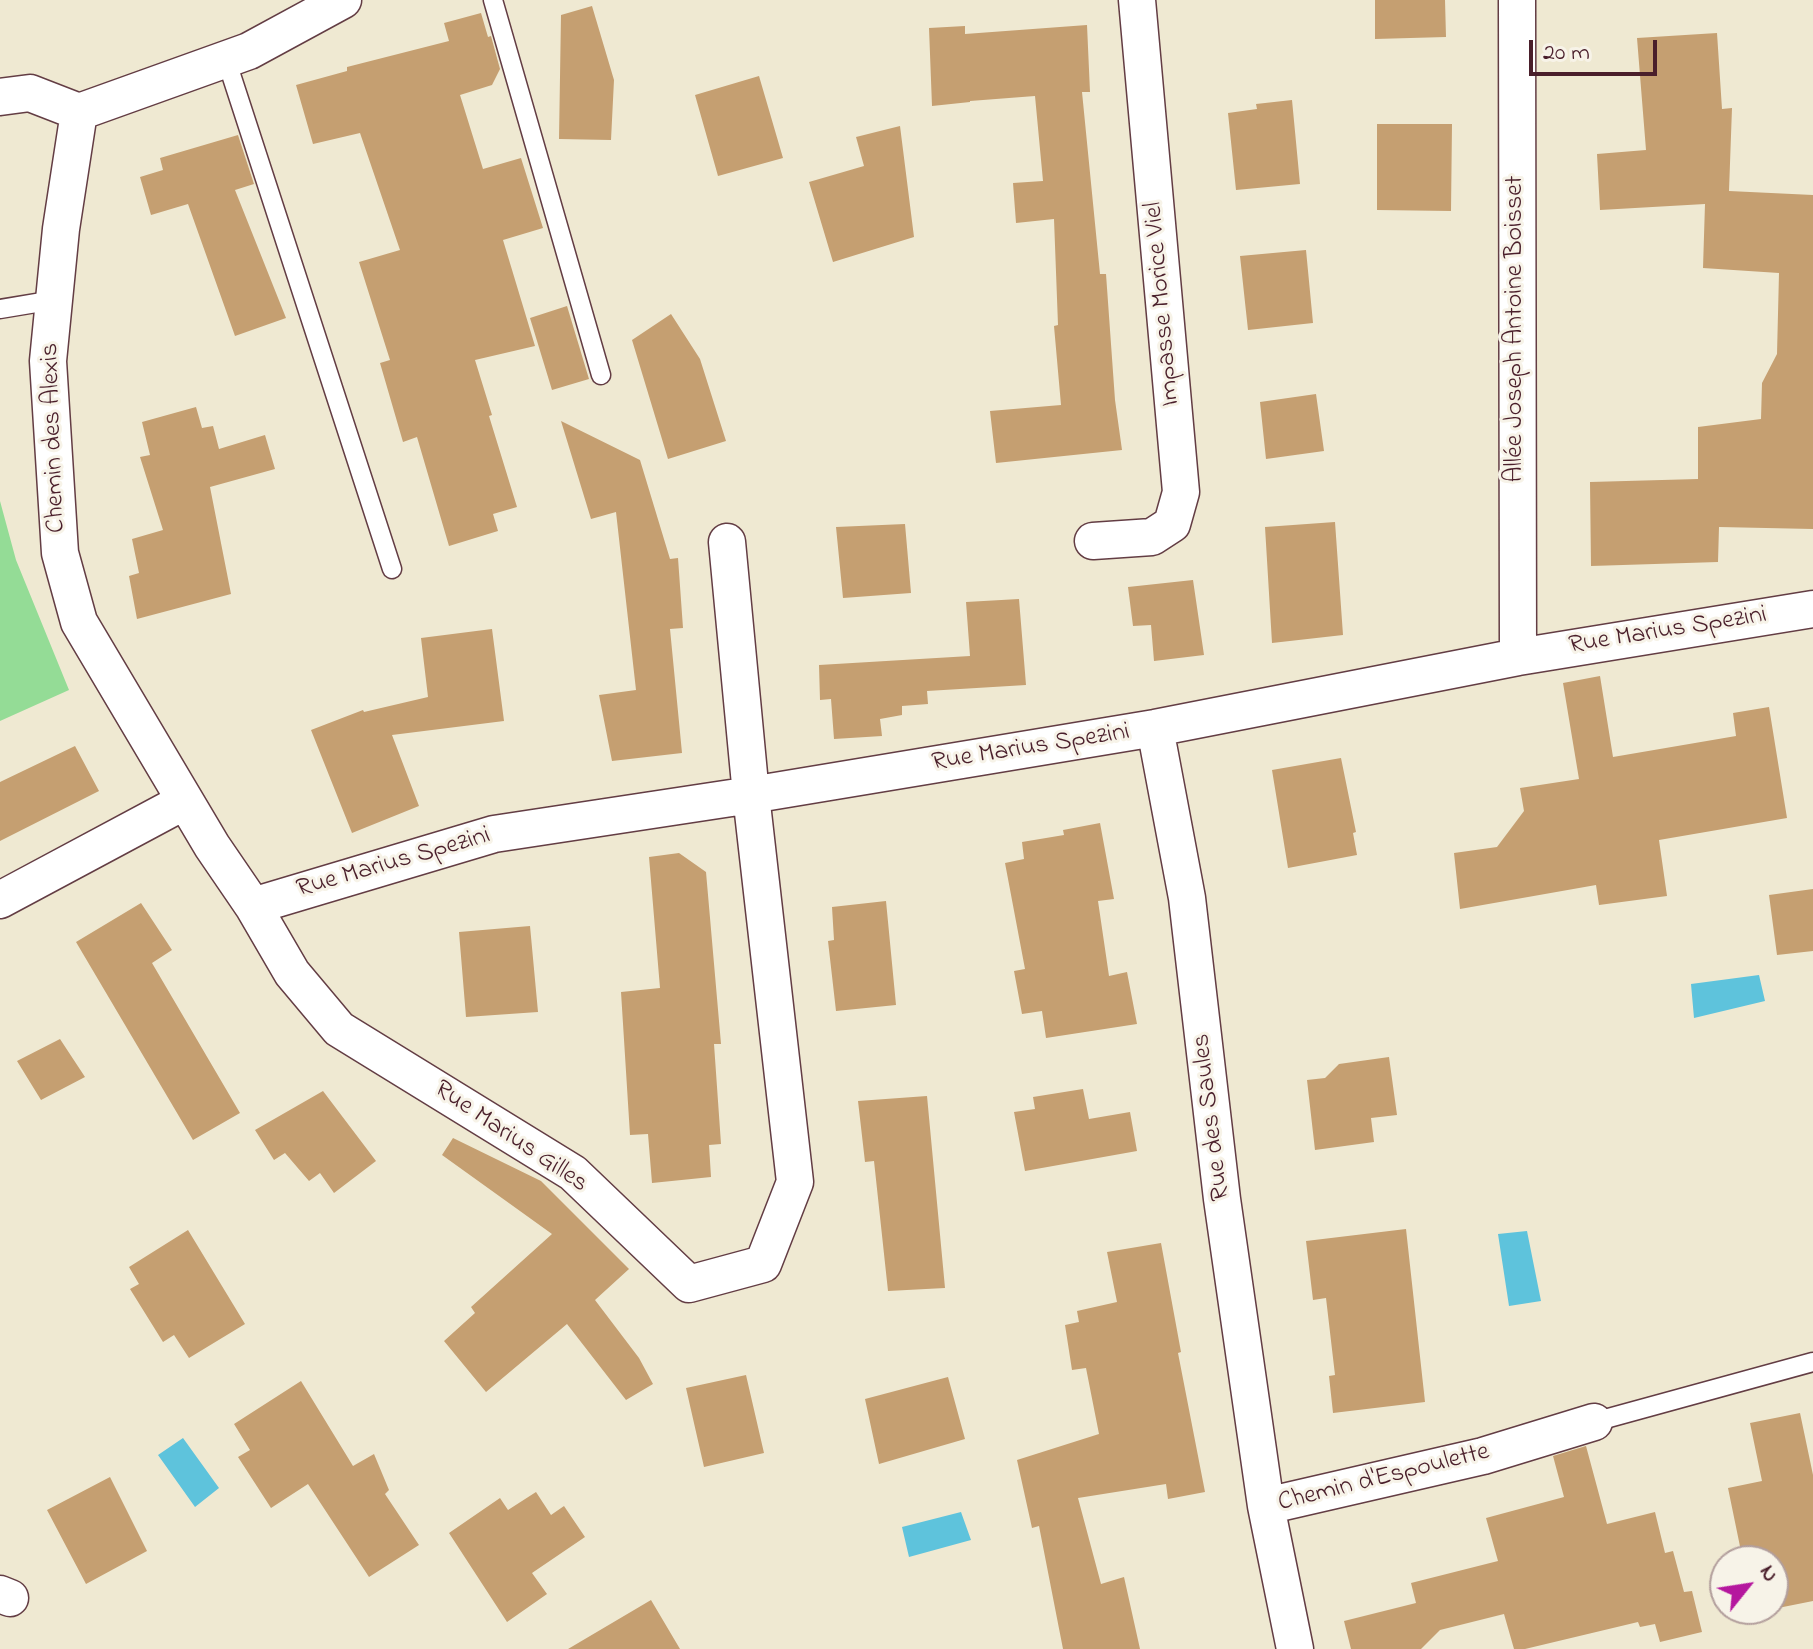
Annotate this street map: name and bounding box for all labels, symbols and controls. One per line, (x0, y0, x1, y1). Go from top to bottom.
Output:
scale bar (1533, 24, 1661, 74)
text: 20 m (1543, 36, 1590, 71)
street label: Allée Joseph Antoine Boisset (1501, 175, 1533, 483)
street label: Impasse Morice Viel (1140, 201, 1188, 407)
street label: Chemin des Alexis (36, 342, 74, 534)
street label: Rue Marius Spezini (1567, 601, 1769, 663)
street label: Rue Marius Spezini (930, 718, 1132, 780)
street label: Rue Marius Spezini (294, 821, 494, 907)
street label: Rue des Saules (1187, 1032, 1239, 1202)
street label: Rue Marius Gilles (427, 1075, 593, 1201)
street label: Chemin d'Espoulette (1275, 1438, 1493, 1520)
north arrow (1709, 1545, 1789, 1625)
text: N (1750, 1560, 1786, 1588)

